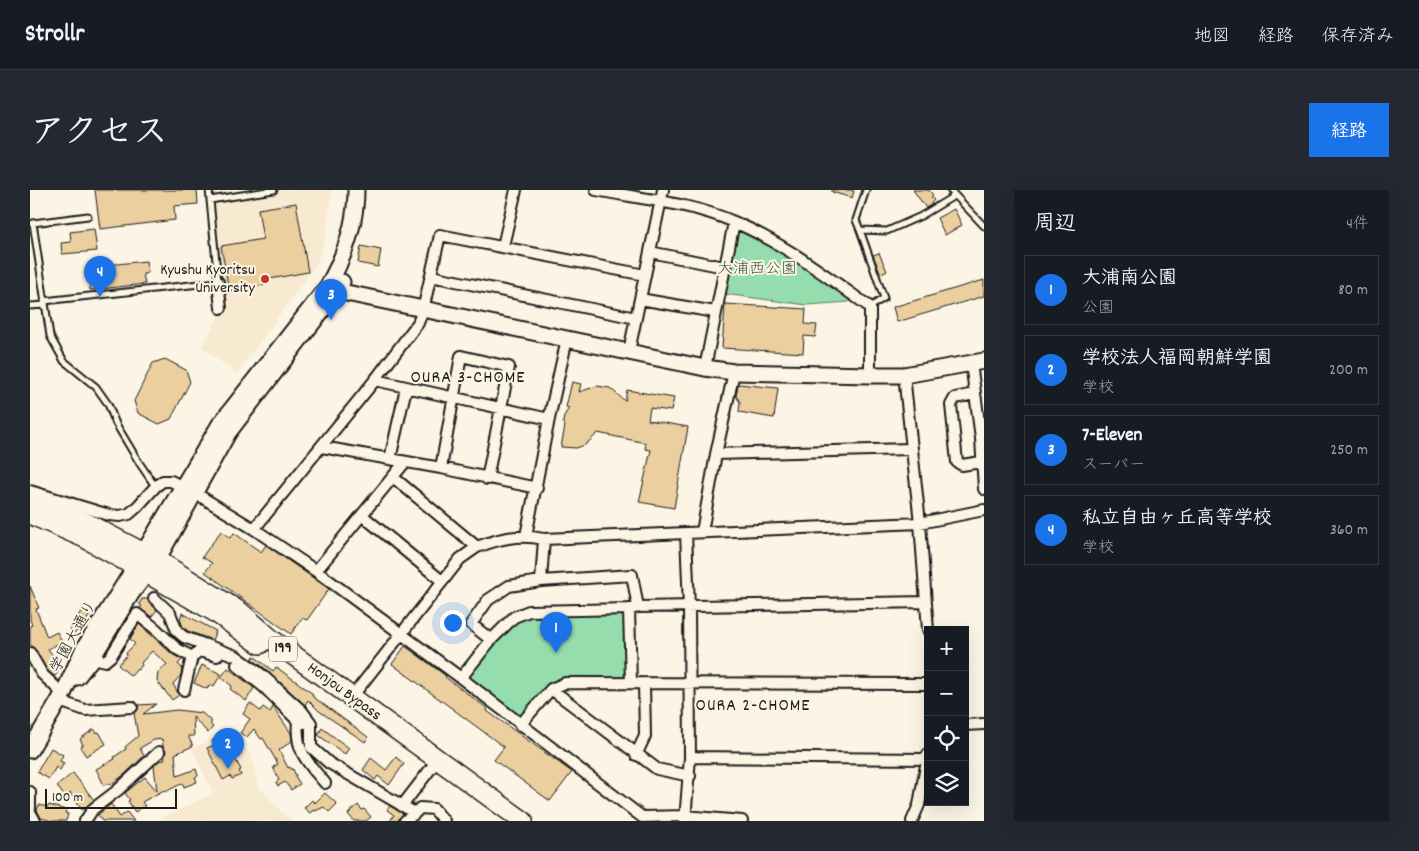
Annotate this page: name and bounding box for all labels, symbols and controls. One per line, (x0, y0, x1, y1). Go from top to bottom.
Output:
text: Strollr (25, 18, 84, 52)
text: 地図 (1194, 25, 1230, 50)
text: 経路 (1258, 25, 1294, 50)
text: 保存済み (1322, 25, 1394, 50)
button: 経路 (1309, 103, 1389, 157)
text: アクセス (30, 110, 168, 160)
text: 周辺 (1034, 210, 1076, 240)
text: 4件 (1346, 213, 1369, 236)
pin: 4 (84, 256, 116, 297)
park label: 大浦西公園 (717, 258, 797, 281)
place label: Kyushu Kyoritsu University (160, 259, 256, 300)
text: 大浦南公園 (1082, 266, 1177, 293)
marker: Kyushu Kyoritsu University (259, 273, 271, 285)
pin: 3 (315, 279, 347, 320)
text: 1 (1049, 279, 1053, 302)
text: 80 m (1338, 279, 1368, 302)
text: 公園 (1082, 297, 1114, 320)
text: 学校法人福岡朝鮮学園 (1082, 346, 1272, 373)
text: 2 (1048, 359, 1055, 382)
text: 200 m (1329, 359, 1368, 382)
district label: OURA 3-CHOME (410, 366, 526, 391)
text: 学校 (1082, 377, 1114, 400)
text: 7-Eleven (1082, 423, 1142, 450)
text: 3 (1047, 439, 1055, 462)
text: 250 m (1330, 439, 1368, 462)
text: スーパー (1082, 454, 1145, 477)
text: 私立自由ヶ丘高等学校 (1082, 506, 1272, 533)
text: 4 (1048, 519, 1054, 542)
text: 360 m (1330, 519, 1368, 542)
text: 学校 (1082, 537, 1114, 560)
street label: 学園大通り (45, 596, 103, 678)
your location (440, 610, 466, 636)
pin: 1 (540, 612, 572, 653)
map controls (924, 626, 969, 806)
button: + (924, 626, 969, 671)
road number: 199 (269, 636, 297, 662)
street label: Honjou Bypass (302, 657, 386, 727)
button: − (924, 671, 969, 716)
district label: OURA 2-CHOME (696, 694, 810, 719)
button: locate (924, 716, 969, 761)
pin: 2 (212, 728, 244, 769)
button: layers (924, 761, 969, 806)
scale bar (45, 786, 178, 809)
text: 100 m (52, 788, 83, 808)

